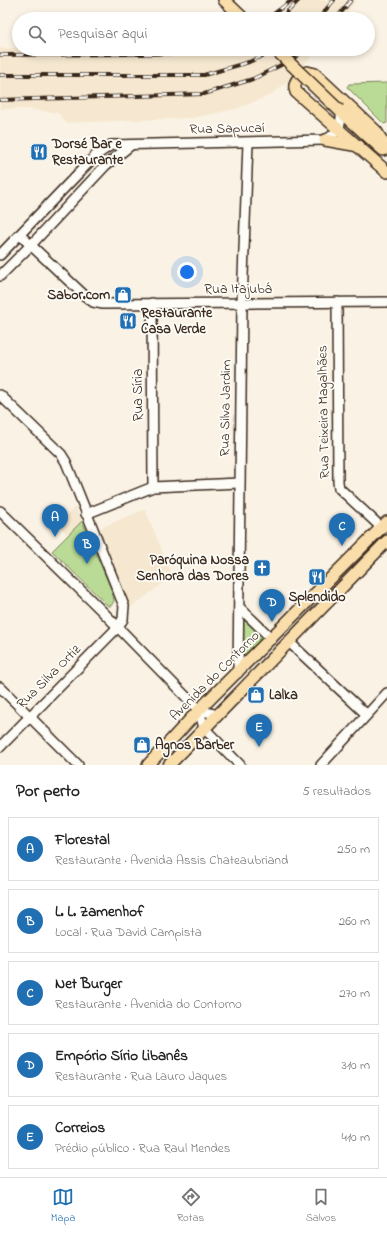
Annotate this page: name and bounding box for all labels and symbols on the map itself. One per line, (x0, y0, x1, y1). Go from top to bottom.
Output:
street label: Rua Sapucaí (189, 118, 265, 140)
place label: Dorsé Bar e Restaurante (51, 134, 124, 171)
restaurant icon: Dorsé Bar e Restaurante (29, 142, 49, 162)
your location (177, 262, 197, 282)
street label: Rua Itajubá (204, 279, 272, 300)
place label: Sabor.com (47, 285, 110, 306)
shop icon: Sabor.com (113, 285, 133, 305)
place label: Restaurante Casa Verde (140, 303, 213, 340)
restaurant icon: Restaurante Casa Verde (118, 311, 138, 331)
street label: Rua Teixeira Magalhães (312, 345, 337, 479)
street label: Rua Silva Jardim (215, 359, 237, 457)
street label: Rua Síria (128, 369, 149, 421)
pin: A (42, 504, 68, 537)
pin: C (329, 513, 355, 546)
pin: B (74, 531, 100, 564)
place label: Paróquina Nossa Senhora das Dores (136, 550, 249, 587)
church icon: Paróquina Nossa Senhora das Dores (252, 558, 272, 578)
restaurant icon: Splendido (307, 567, 327, 587)
place label: Splendido (288, 587, 346, 608)
pin: D (259, 589, 285, 622)
street label: Avenida do Contorno (165, 626, 265, 726)
street label: Rua Silva Ortiz (12, 640, 86, 714)
shop icon: Lalka (246, 685, 266, 705)
place label: Lalka (269, 685, 298, 706)
pin: E (246, 714, 272, 747)
shop icon: Agnos Barber (132, 735, 152, 755)
place label: Agnos Barber (155, 735, 235, 758)

